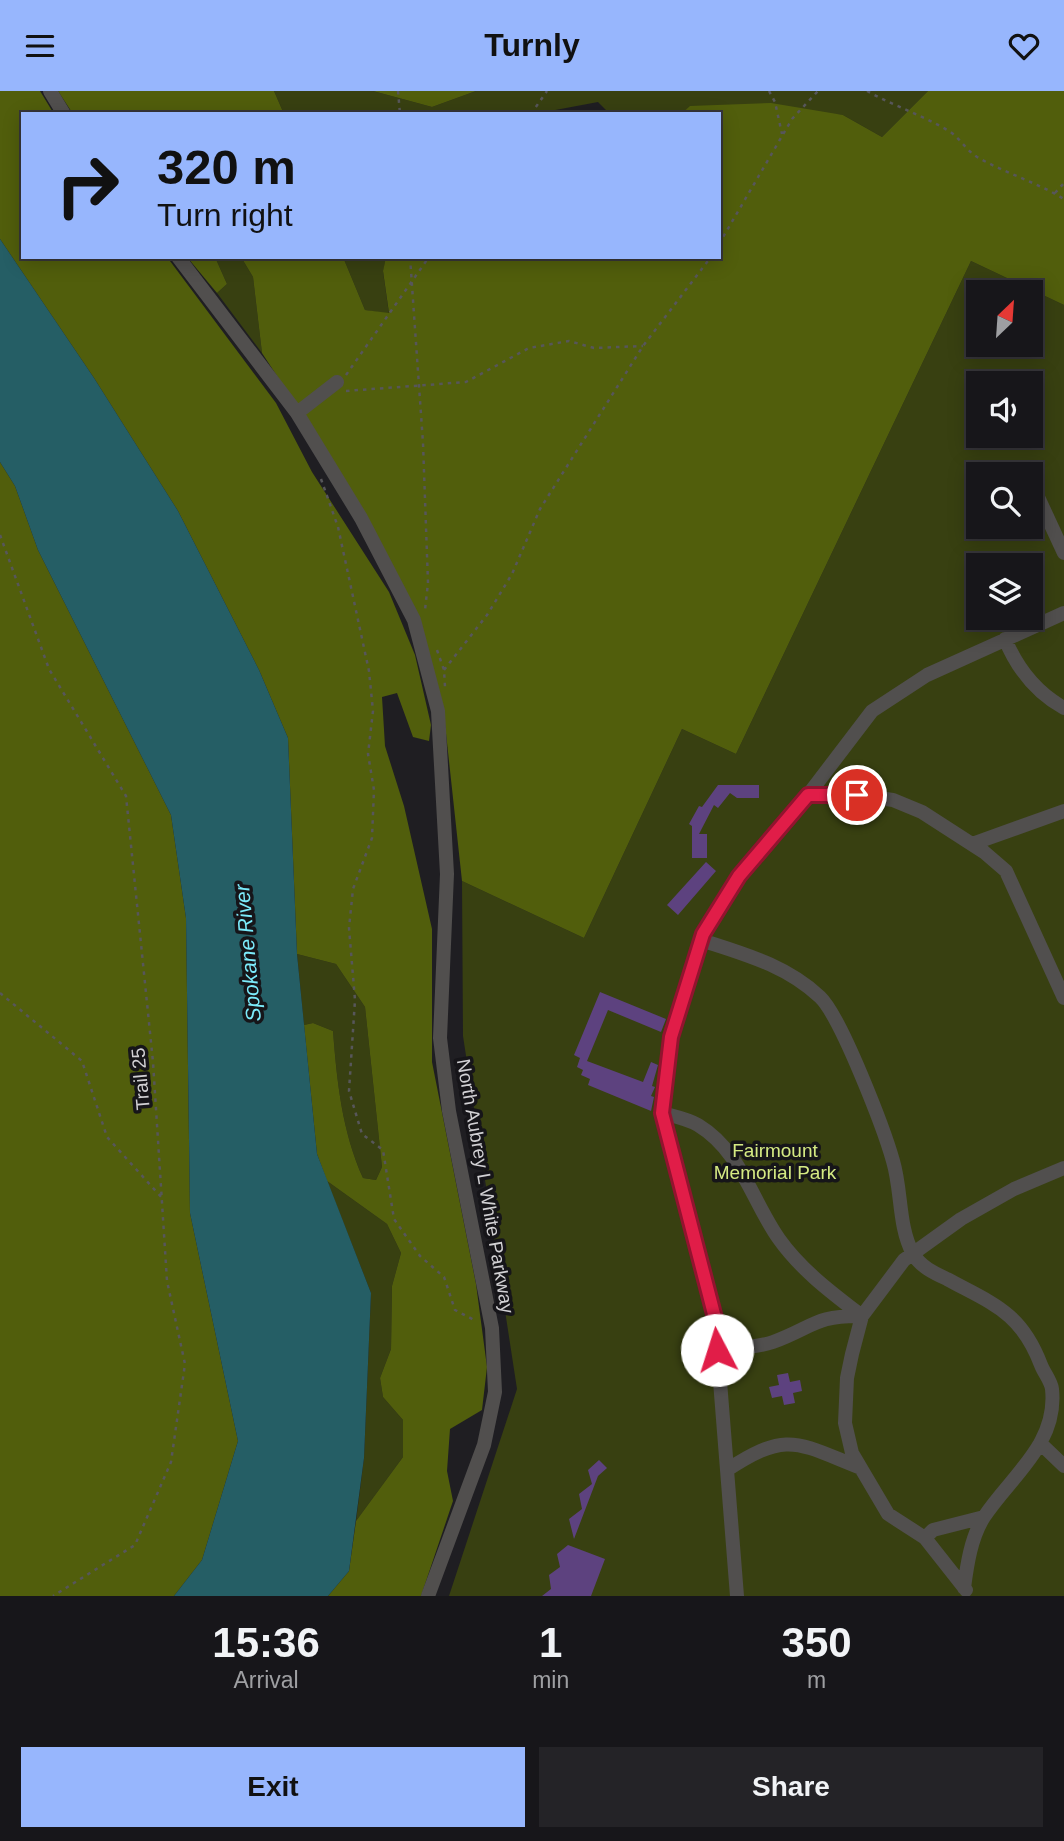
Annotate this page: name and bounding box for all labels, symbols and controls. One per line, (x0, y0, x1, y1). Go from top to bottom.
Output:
icon: menu (21, 27, 59, 65)
text: Turnly (484, 27, 580, 63)
icon: heart (1005, 27, 1043, 65)
icon: right (42, 140, 133, 231)
text: 320 m (157, 140, 296, 194)
text: Turn right (157, 197, 293, 233)
north arrow (966, 280, 1043, 357)
map controls (966, 280, 1043, 630)
button: sound (966, 371, 1043, 448)
button: search (966, 462, 1043, 539)
button: layers (966, 553, 1043, 630)
pin (827, 765, 887, 825)
icon: arrive (838, 776, 876, 814)
water label: Spokane River (230, 882, 265, 1023)
street label: Trail 25 (127, 1047, 154, 1111)
street label: North Aubrey L White Parkway (453, 1057, 518, 1315)
park label: Fairmount Memorial Park (714, 1140, 837, 1183)
position arrow (680, 1313, 754, 1387)
text: 15:36 (212, 1619, 320, 1666)
text: 1 (539, 1619, 562, 1666)
text: 350 (782, 1619, 852, 1666)
text: Arrival (233, 1667, 299, 1693)
text: min (532, 1667, 569, 1693)
text: m (807, 1667, 826, 1693)
button: Exit (21, 1747, 525, 1827)
button: Share (539, 1747, 1043, 1827)

